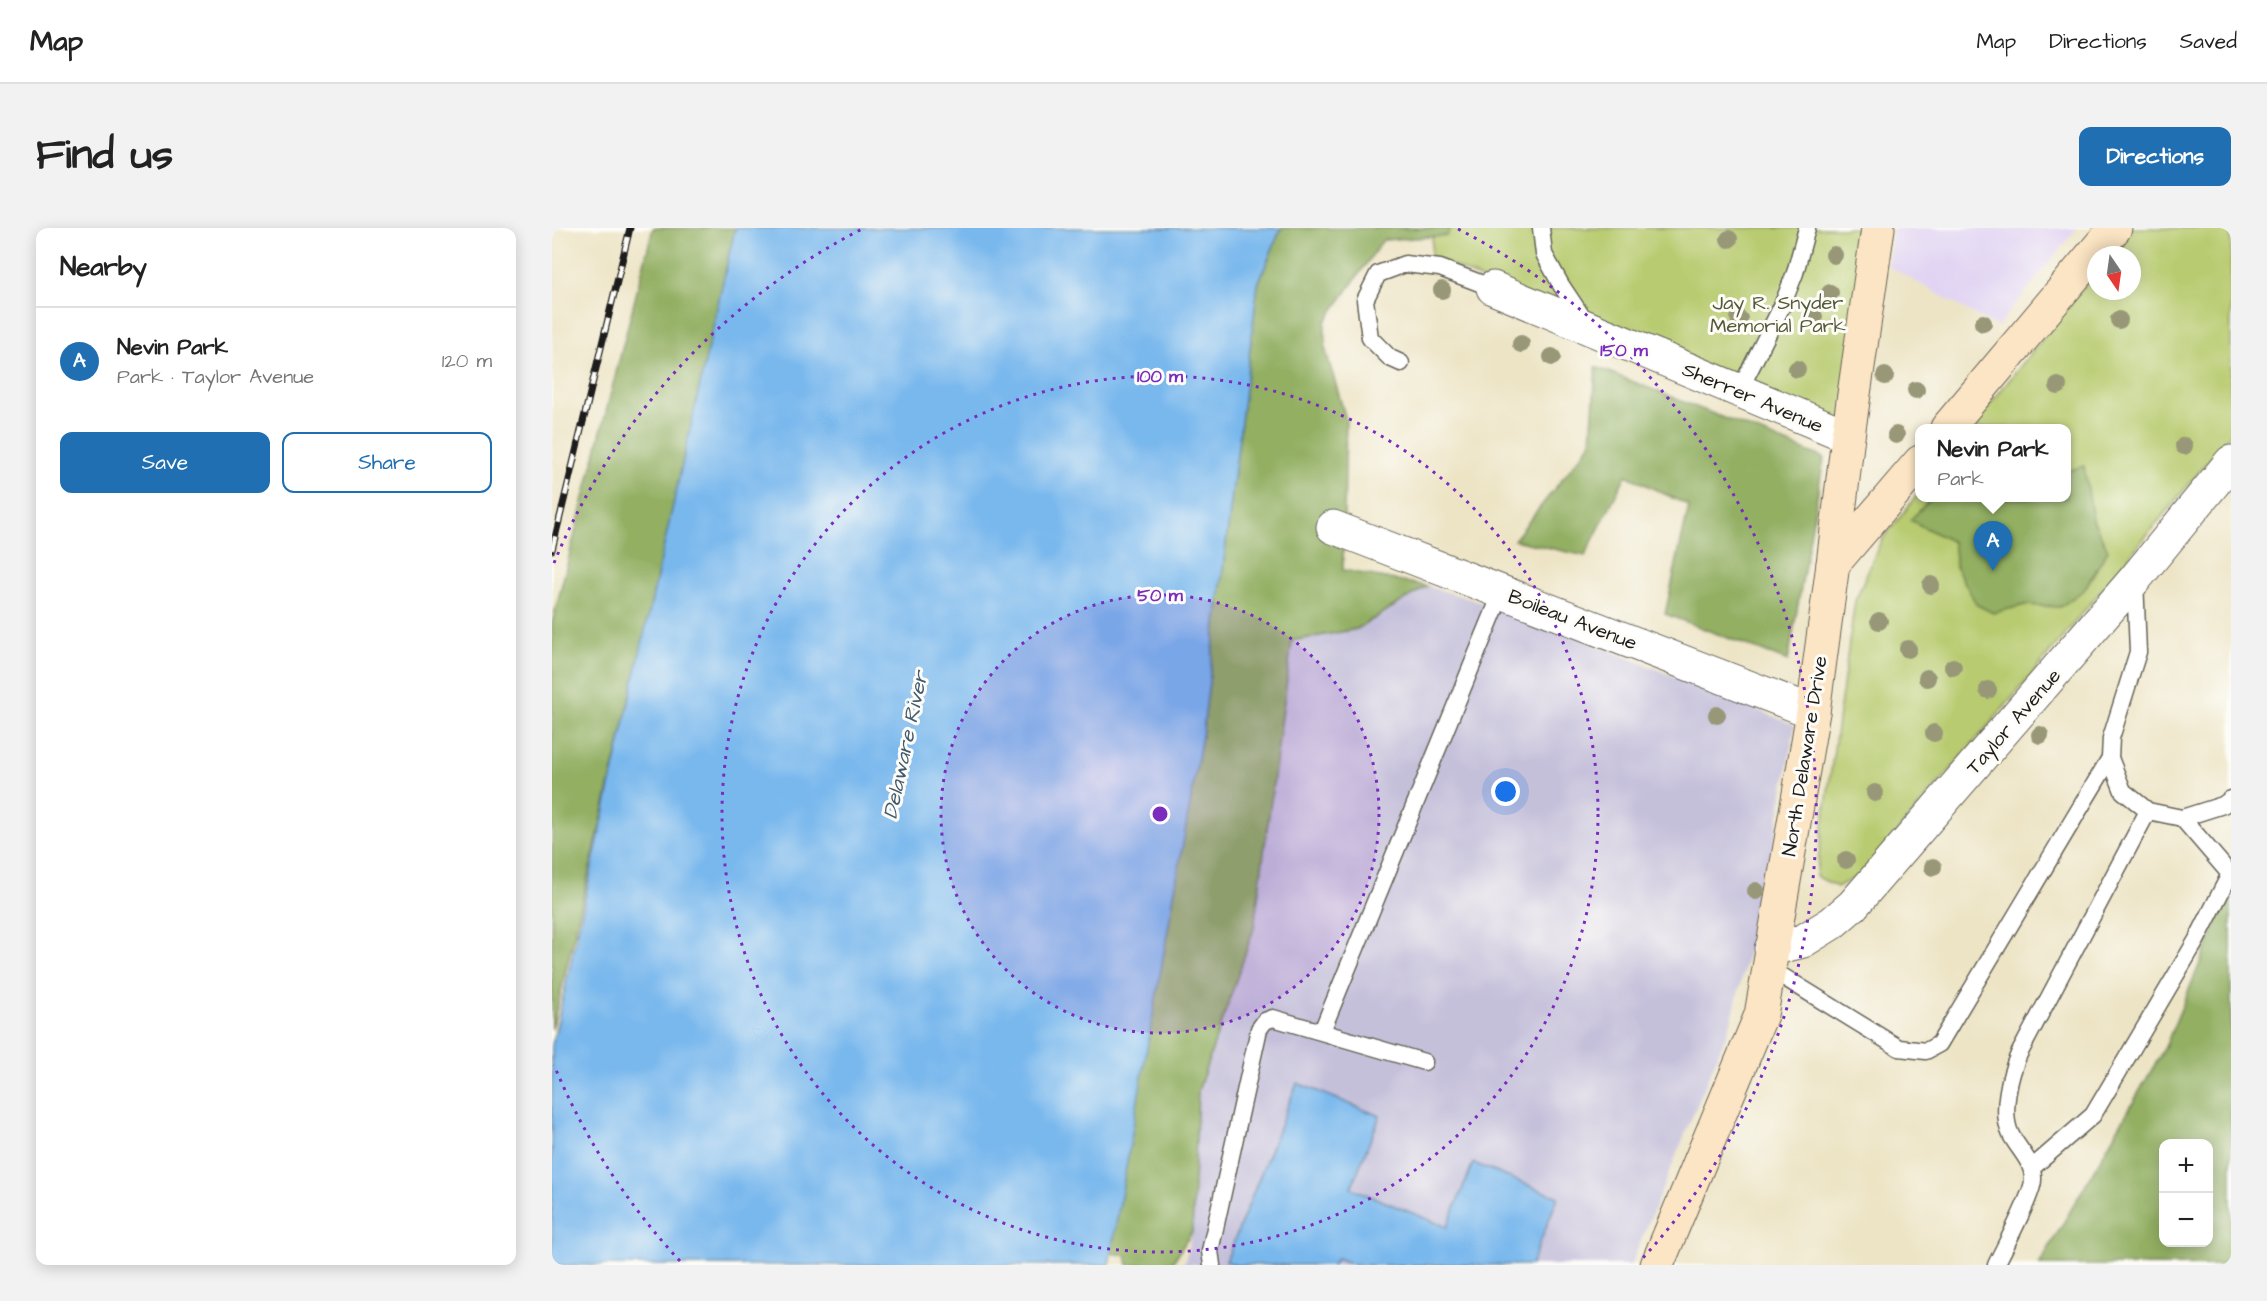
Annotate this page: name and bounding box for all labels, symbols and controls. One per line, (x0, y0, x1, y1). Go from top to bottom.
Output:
text: Map (30, 22, 83, 61)
text: Map (1976, 27, 2016, 56)
text: Directions (2049, 27, 2147, 56)
text: Saved (2180, 27, 2237, 56)
text: Find us (36, 127, 173, 185)
button: Directions (2079, 127, 2231, 186)
north arrow (2087, 246, 2141, 300)
text: Nearby (60, 249, 147, 285)
park label: Jay R. Snyder Memorial Park (1710, 289, 1846, 340)
text: Nevin Park (117, 332, 228, 363)
text: 150 m (1600, 338, 1649, 363)
text: A (73, 347, 86, 375)
text: 120 m (442, 347, 492, 375)
street label: Sherrer Avenue (1678, 356, 1828, 440)
text: Park · Taylor Avenue (117, 363, 314, 391)
text: 100 m (1137, 364, 1184, 389)
popup (1915, 424, 2071, 502)
button: Save (60, 432, 270, 493)
button: Share (282, 432, 492, 493)
text: Nevin Park (1937, 434, 2049, 465)
text: Park (1937, 465, 1984, 493)
pin: A (1974, 522, 2012, 571)
text: 50 m (1137, 583, 1184, 608)
street label: Boileau Avenue (1504, 583, 1641, 657)
street label: North Delaware Drive (1775, 654, 1835, 858)
street label: Taylor Avenue (1960, 663, 2069, 781)
water label: Delaware River (876, 666, 936, 821)
your location (1491, 777, 1520, 806)
centre of rings (1150, 804, 1170, 824)
map controls (2159, 1139, 2213, 1247)
button: + (2159, 1139, 2213, 1193)
button: − (2159, 1193, 2213, 1247)

